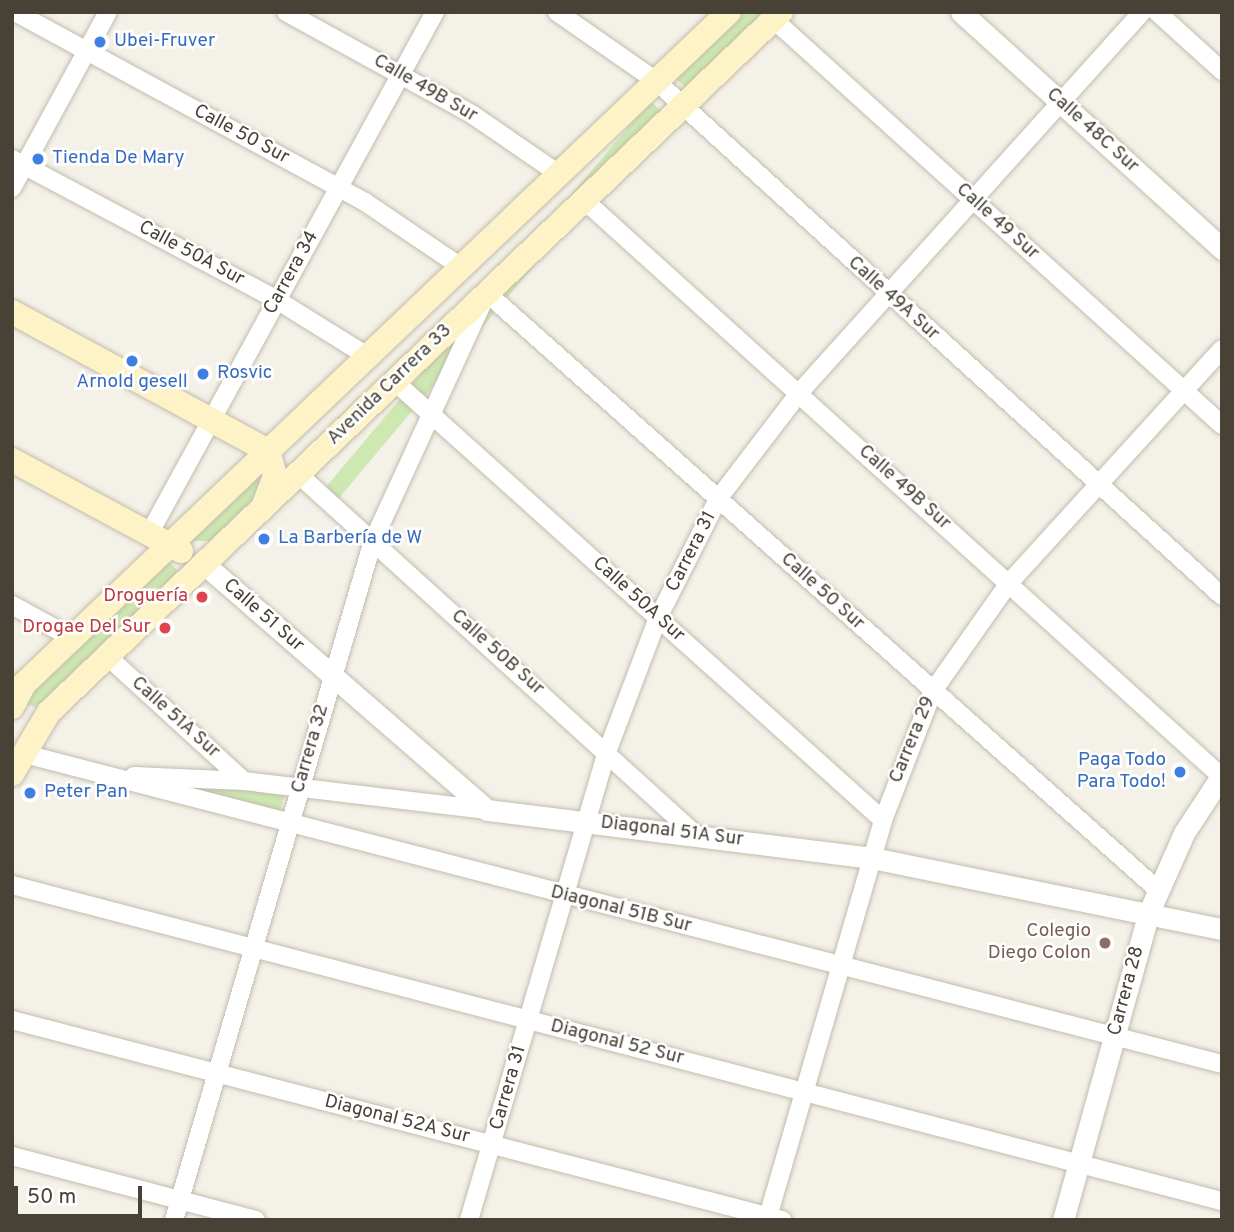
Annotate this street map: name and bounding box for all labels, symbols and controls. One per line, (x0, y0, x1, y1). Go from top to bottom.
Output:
place label: Ubei-Fruver (114, 31, 215, 53)
marker: Ubei-Fruver (92, 34, 108, 50)
street label: Calle 49B Sur (369, 50, 481, 128)
street label: Calle 48C Sur (1041, 84, 1143, 178)
street label: Calle 50 Sur (189, 100, 293, 170)
place label: Tienda De Mary (52, 148, 184, 170)
marker: Tienda De Mary (30, 151, 46, 167)
street label: Calle 49 Sur (951, 179, 1043, 265)
street label: Calle 50A Sur (134, 216, 248, 292)
street label: Carrera 34 (260, 227, 324, 319)
street label: Calle 49A Sur (842, 252, 944, 346)
street label: Avenida Carrera 33 (323, 320, 457, 450)
marker: Arnold gesell (124, 353, 140, 369)
place label: Rosvic (217, 363, 272, 385)
marker: Rosvic (195, 366, 211, 382)
place label: Arnold gesell (76, 372, 188, 394)
street label: Calle 49B Sur (853, 441, 955, 535)
street label: Carrera 31 (662, 508, 722, 596)
place label: La Barbería de W (278, 528, 423, 550)
marker: La Barbería de W (256, 531, 272, 547)
street label: Calle 50 Sur (775, 548, 869, 636)
street label: Calle 50A Sur (587, 552, 689, 648)
street label: Calle 51 Sur (218, 575, 308, 657)
place label: Droguería (103, 586, 188, 608)
marker: Droguería (194, 589, 210, 605)
street label: Calle 50B Sur (446, 605, 548, 701)
place label: Drogae Del Sur (22, 617, 151, 639)
marker: Drogae Del Sur (157, 620, 173, 636)
street label: Calle 51A Sur (126, 672, 224, 764)
street label: Carrera 29 (885, 693, 941, 787)
street label: Carrera 32 (287, 702, 335, 796)
place label: Paga Todo Para Todo! (1076, 750, 1166, 794)
marker: Paga Todo Para Todo! (1172, 764, 1188, 780)
place label: Peter Pan (44, 782, 128, 804)
marker: Peter Pan (22, 785, 38, 801)
street label: Diagonal 51A Sur (599, 812, 745, 852)
street label: Diagonal 51B Sur (548, 881, 694, 939)
place label: Colegio Diego Colon (988, 921, 1091, 965)
marker: Colegio Diego Colon (1097, 935, 1113, 951)
street label: Carrera 28 (1104, 944, 1150, 1038)
street label: Diagonal 52 Sur (548, 1015, 686, 1071)
street label: Carrera 31 (486, 1043, 532, 1133)
street label: Diagonal 52A Sur (322, 1091, 472, 1149)
scale bar (18, 1172, 145, 1216)
text: 50 m (27, 1184, 76, 1211)

